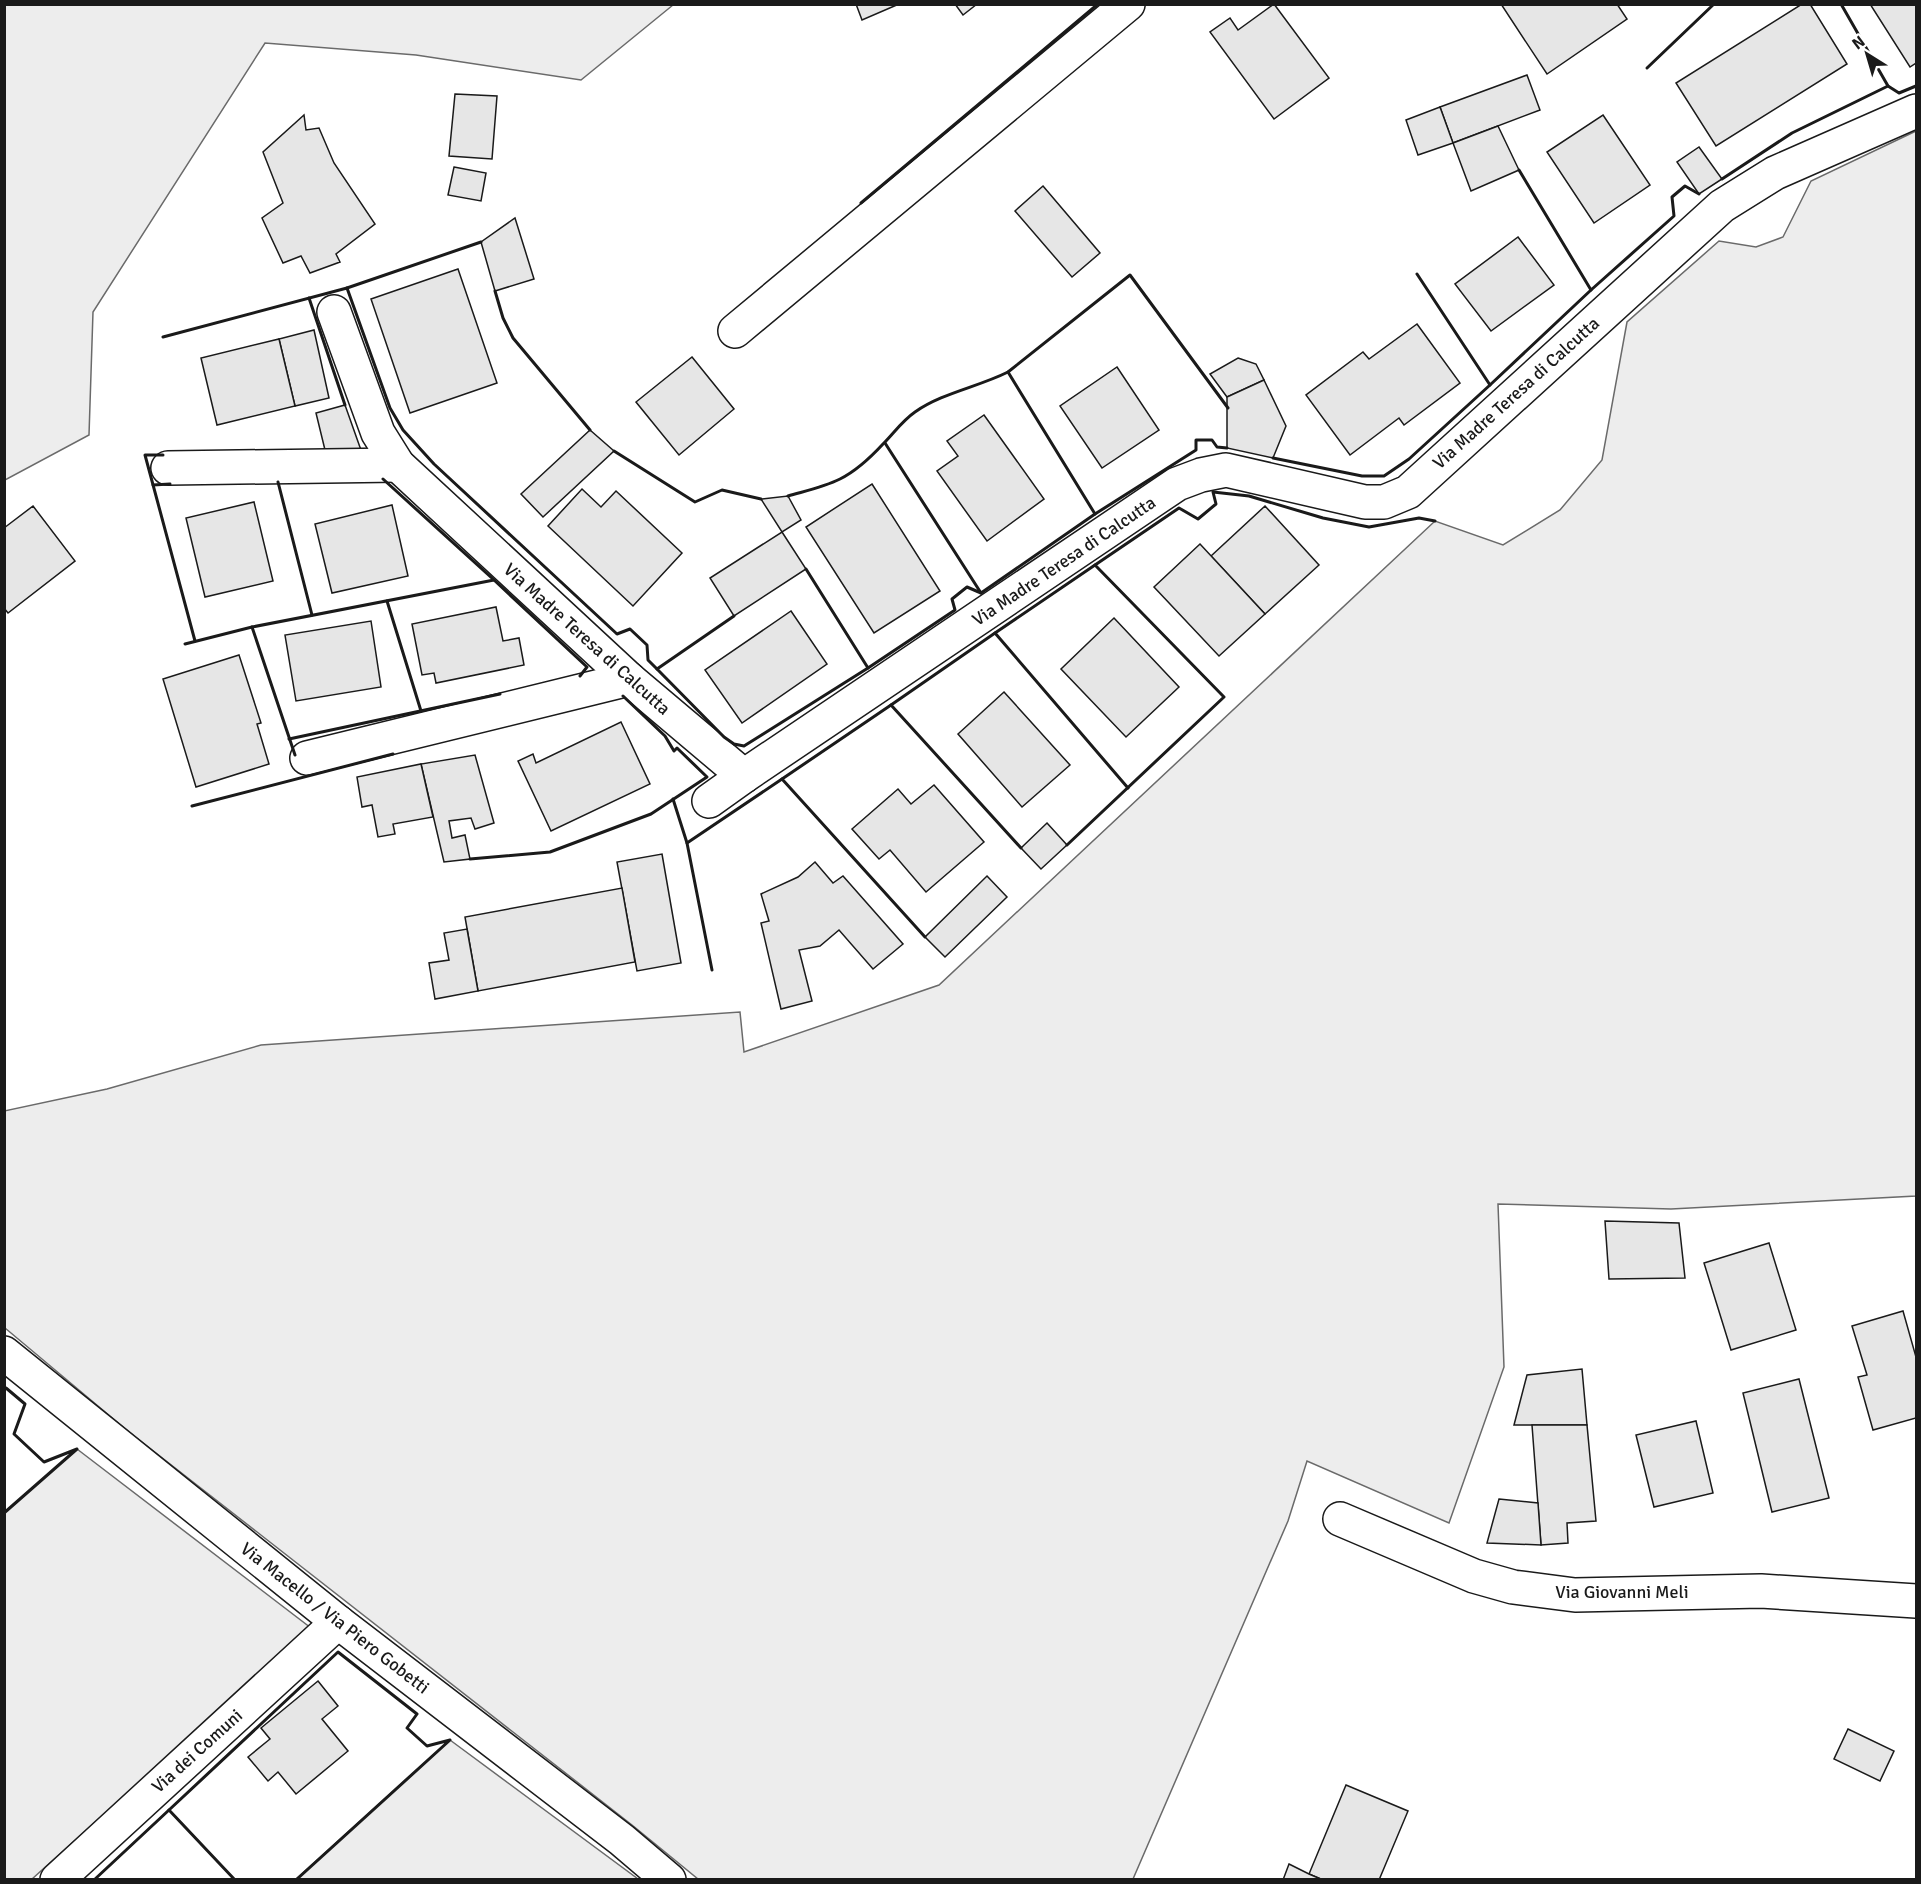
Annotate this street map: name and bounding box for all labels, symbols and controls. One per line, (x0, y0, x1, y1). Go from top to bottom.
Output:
north arrow (1837, 24, 1897, 84)
text: N (1848, 31, 1869, 54)
street label: Via Madre Teresa di Calcutta (1428, 312, 1604, 474)
street label: Via Madre Teresa di Calcutta (968, 491, 1160, 631)
street label: Via Madre Teresa di Calcutta (499, 558, 675, 720)
street label: Via Macello / Via Piero Gobetti (236, 1537, 434, 1699)
street label: Via Giovanni Meli (1555, 1581, 1689, 1603)
street label: Via dei Comuni (147, 1704, 247, 1798)

